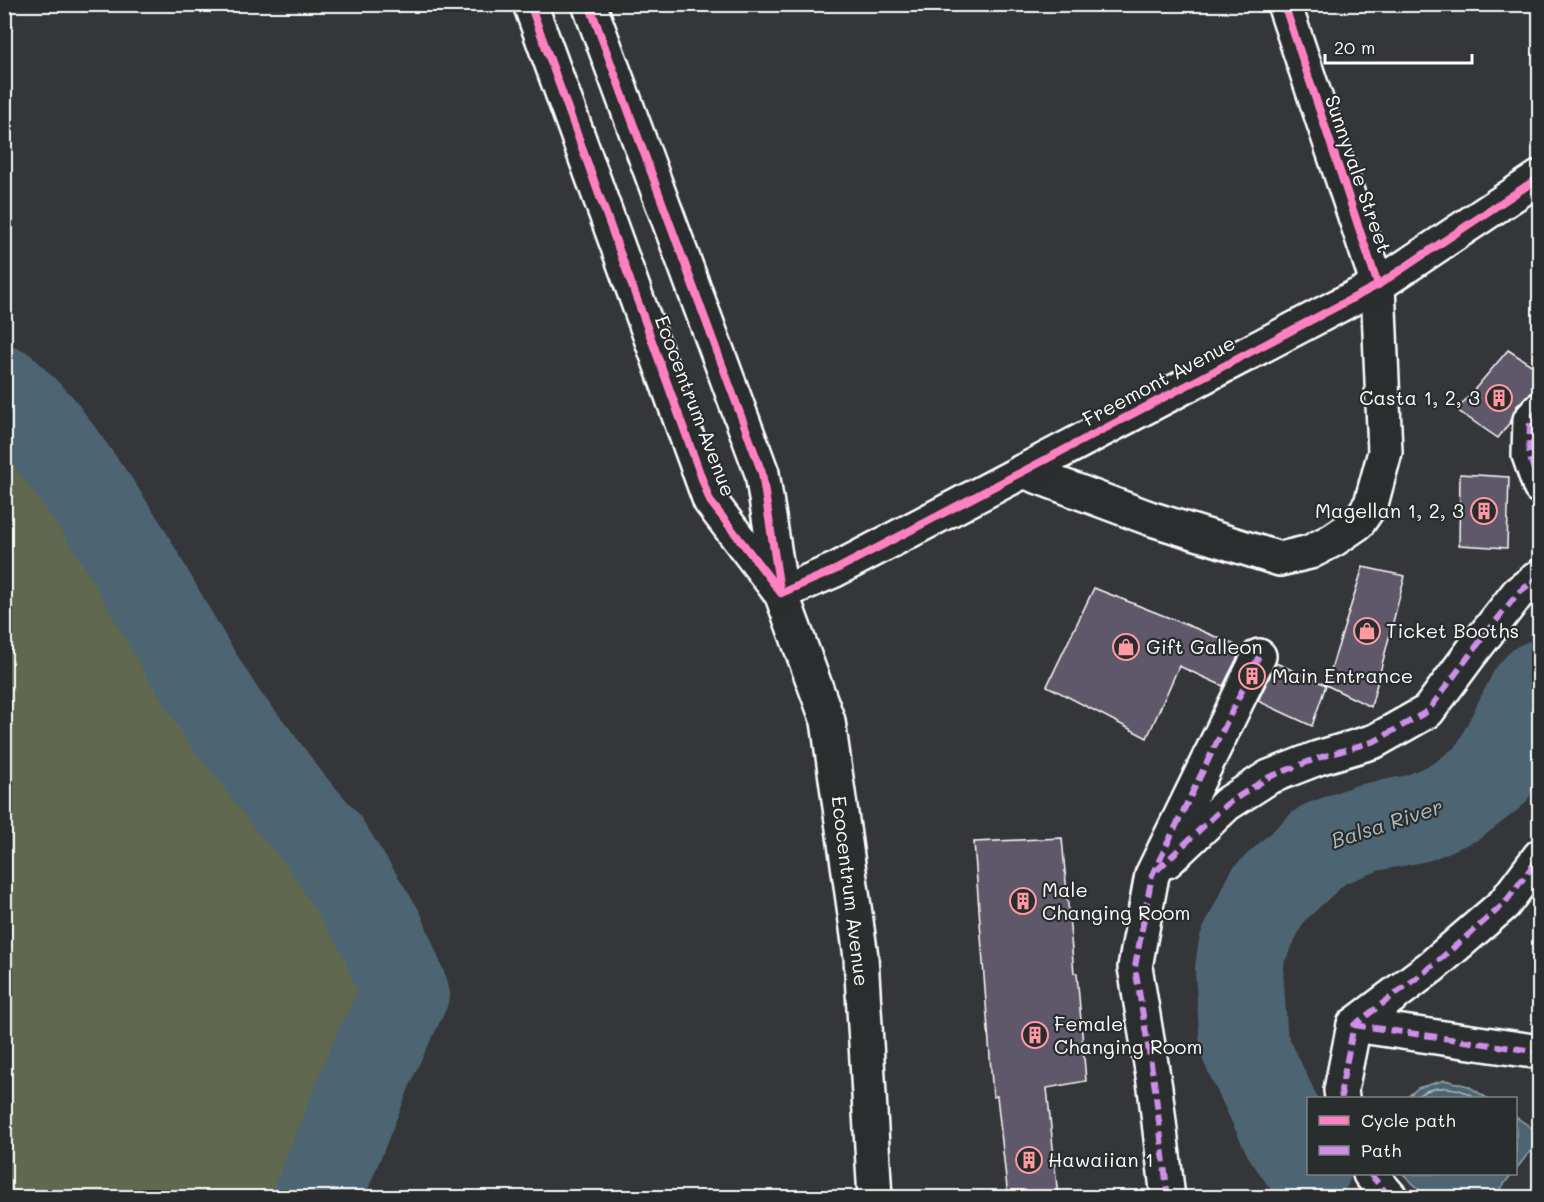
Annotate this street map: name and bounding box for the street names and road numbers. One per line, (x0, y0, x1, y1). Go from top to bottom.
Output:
street label: Sunnyvale Street (1320, 91, 1398, 256)
street label: Ecocentrum Avenue (649, 312, 742, 500)
street label: Freemont Avenue (1078, 329, 1239, 431)
street label: Ecocentrum Avenue (826, 794, 876, 988)

